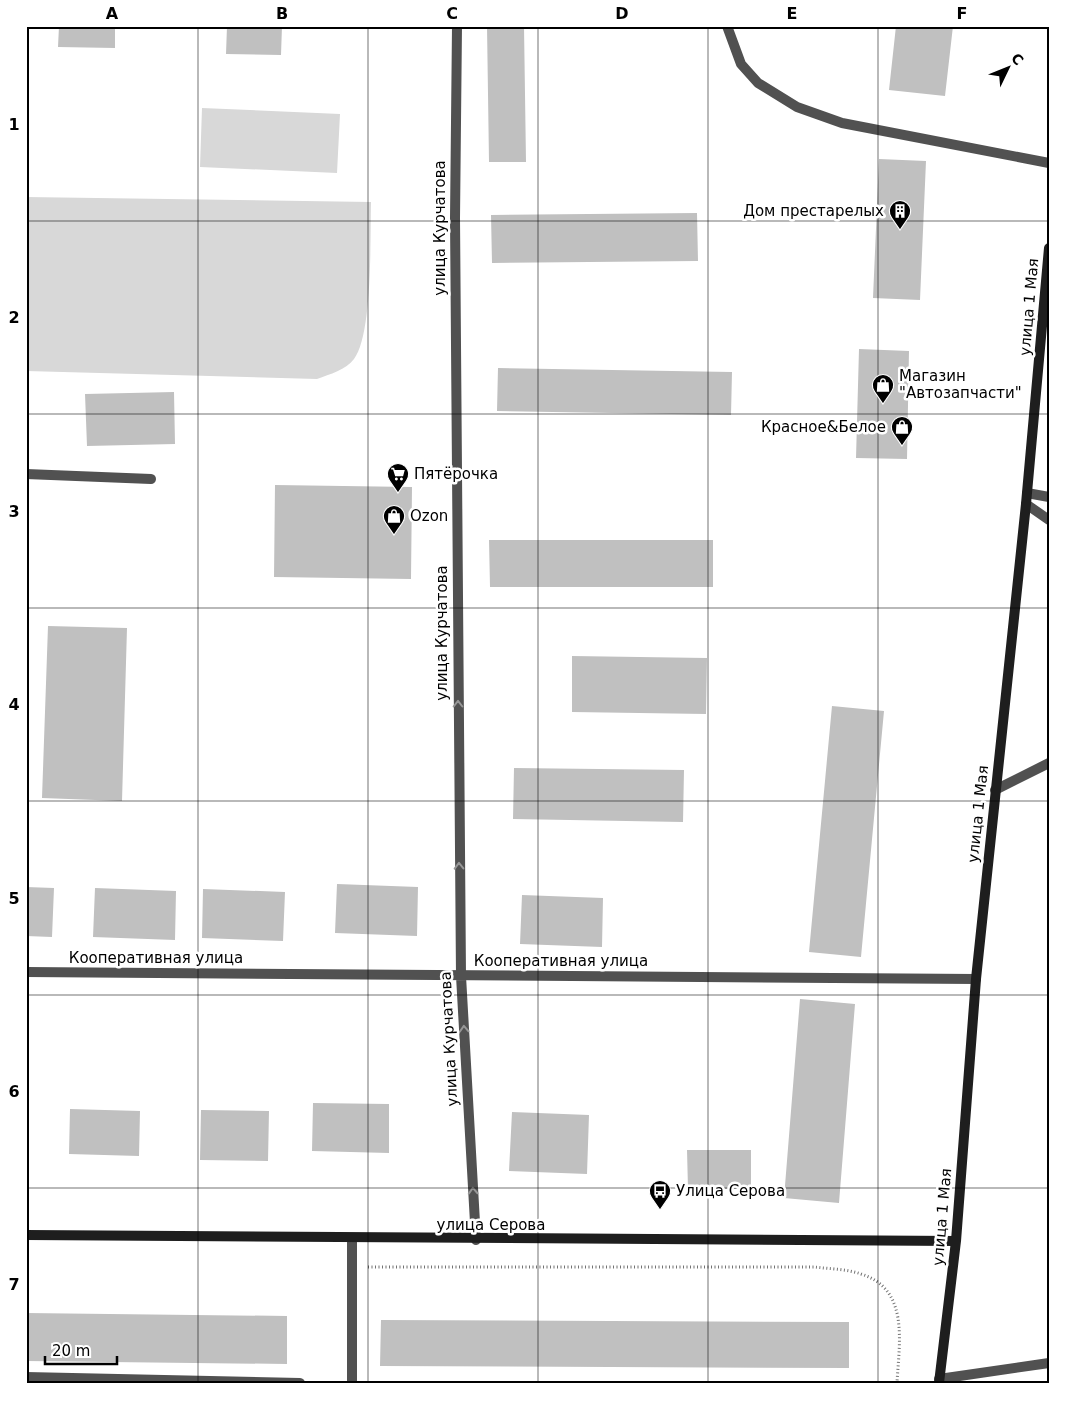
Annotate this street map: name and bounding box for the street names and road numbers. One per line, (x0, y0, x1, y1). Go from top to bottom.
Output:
street label: улица Курчатова (431, 160, 449, 296)
street label: улица 1 Мая (1016, 257, 1042, 357)
street label: улица Курчатова (433, 565, 451, 701)
street label: улица 1 Мая (964, 764, 992, 864)
street label: Кооперативная улица (69, 949, 243, 967)
street label: Кооперативная улица (474, 952, 648, 970)
street label: улица Курчатова (436, 971, 462, 1107)
street label: улица 1 Мая (929, 1167, 955, 1267)
street label: улица Серова (437, 1216, 545, 1234)

